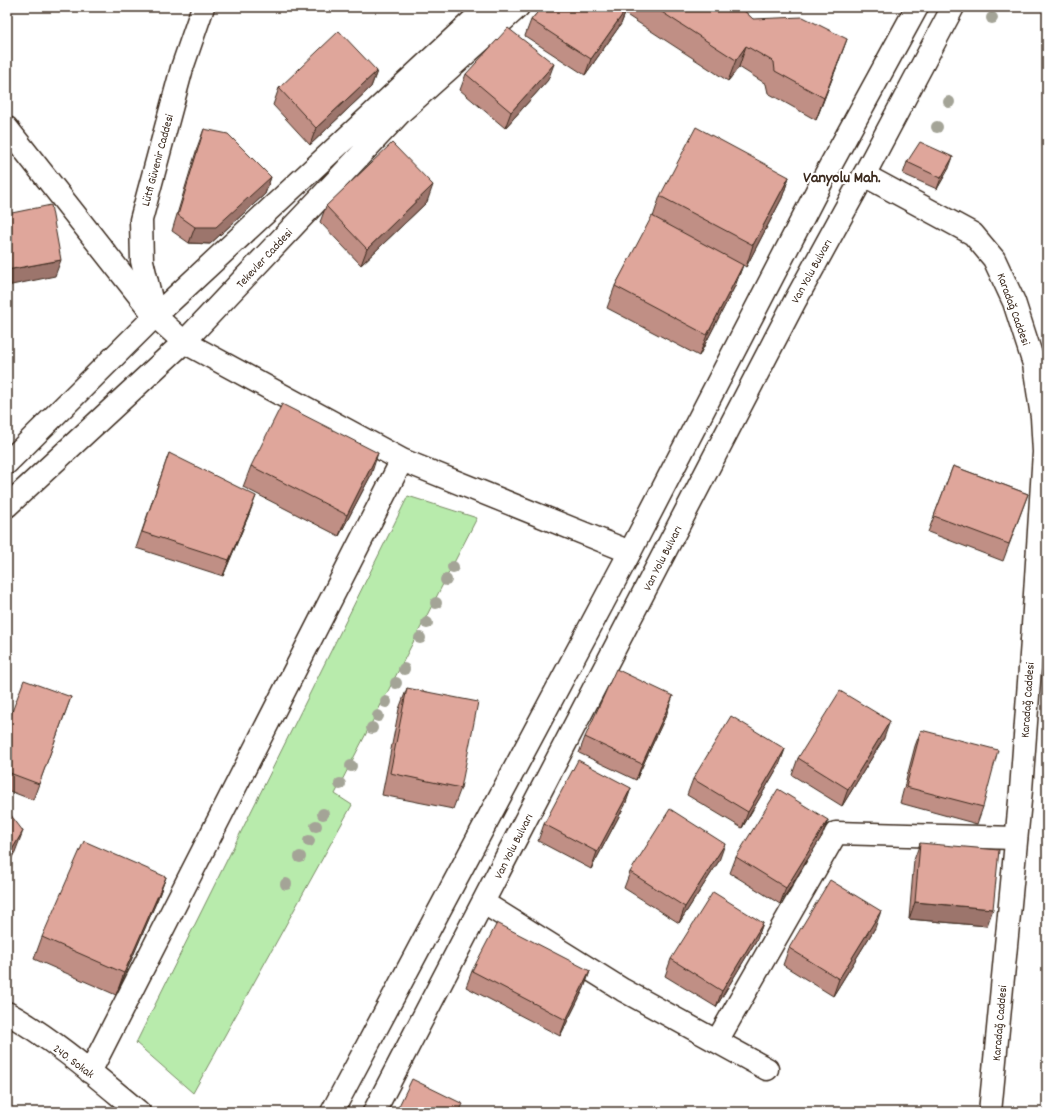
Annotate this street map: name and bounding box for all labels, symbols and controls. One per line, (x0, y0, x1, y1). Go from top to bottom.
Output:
street label: Lütfi Güvenir Caddesi (138, 112, 179, 208)
district label: Vanyolu Mah. (803, 167, 881, 190)
street label: Tekevler Caddesi (233, 225, 297, 293)
street label: Van Yolu Bulvarı (788, 236, 837, 307)
street label: Karadağ Caddesi (992, 271, 1034, 348)
street label: Van Yolu Bulvarı (640, 523, 687, 594)
street label: Karadağ Caddesi (1017, 662, 1040, 739)
street label: Van Yolu Bulvarı (491, 811, 538, 882)
street label: Karadağ Caddesi (989, 985, 1012, 1062)
street label: 240. Sokak (49, 1041, 97, 1083)

